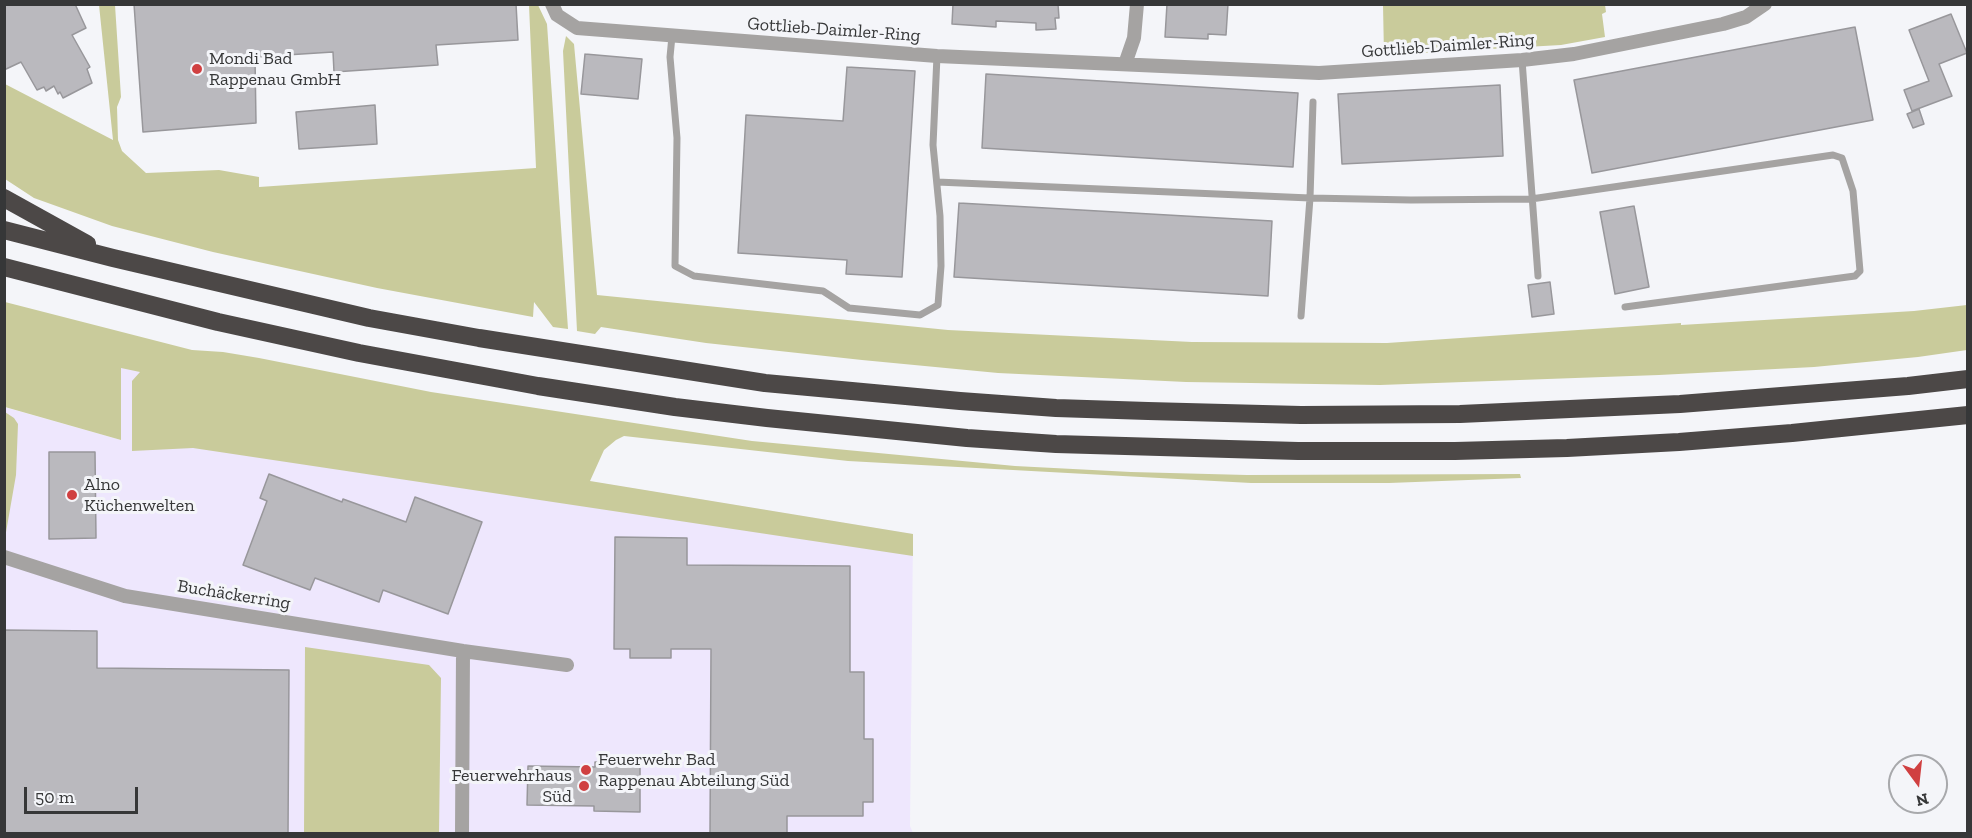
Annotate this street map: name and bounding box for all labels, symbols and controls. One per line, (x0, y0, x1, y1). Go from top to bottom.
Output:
street label: Gottlieb-Daimler-Ring (747, 13, 921, 47)
street label: Gottlieb-Daimler-Ring (1361, 29, 1535, 63)
place label: Mondi Bad Rappenau GmbH (209, 48, 341, 90)
marker: Mondi Bad Rappenau GmbH (190, 62, 204, 76)
place label: Alno Küchenwelten (84, 474, 195, 516)
marker: Alno Küchenwelten (65, 488, 79, 502)
street label: Buchäckerring (176, 575, 292, 615)
place label: Feuerwehr Bad Rappenau Abteilung Süd (598, 749, 789, 792)
north arrow (1888, 754, 1948, 814)
marker: Feuerwehr Bad Rappenau Abteilung Süd (579, 763, 593, 777)
place label: Feuerwehrhaus Süd (451, 765, 572, 808)
scale bar (27, 775, 141, 813)
marker: Feuerwehrhaus Süd (577, 779, 591, 793)
text: 50 m (35, 786, 74, 808)
text: N (1914, 789, 1931, 811)

